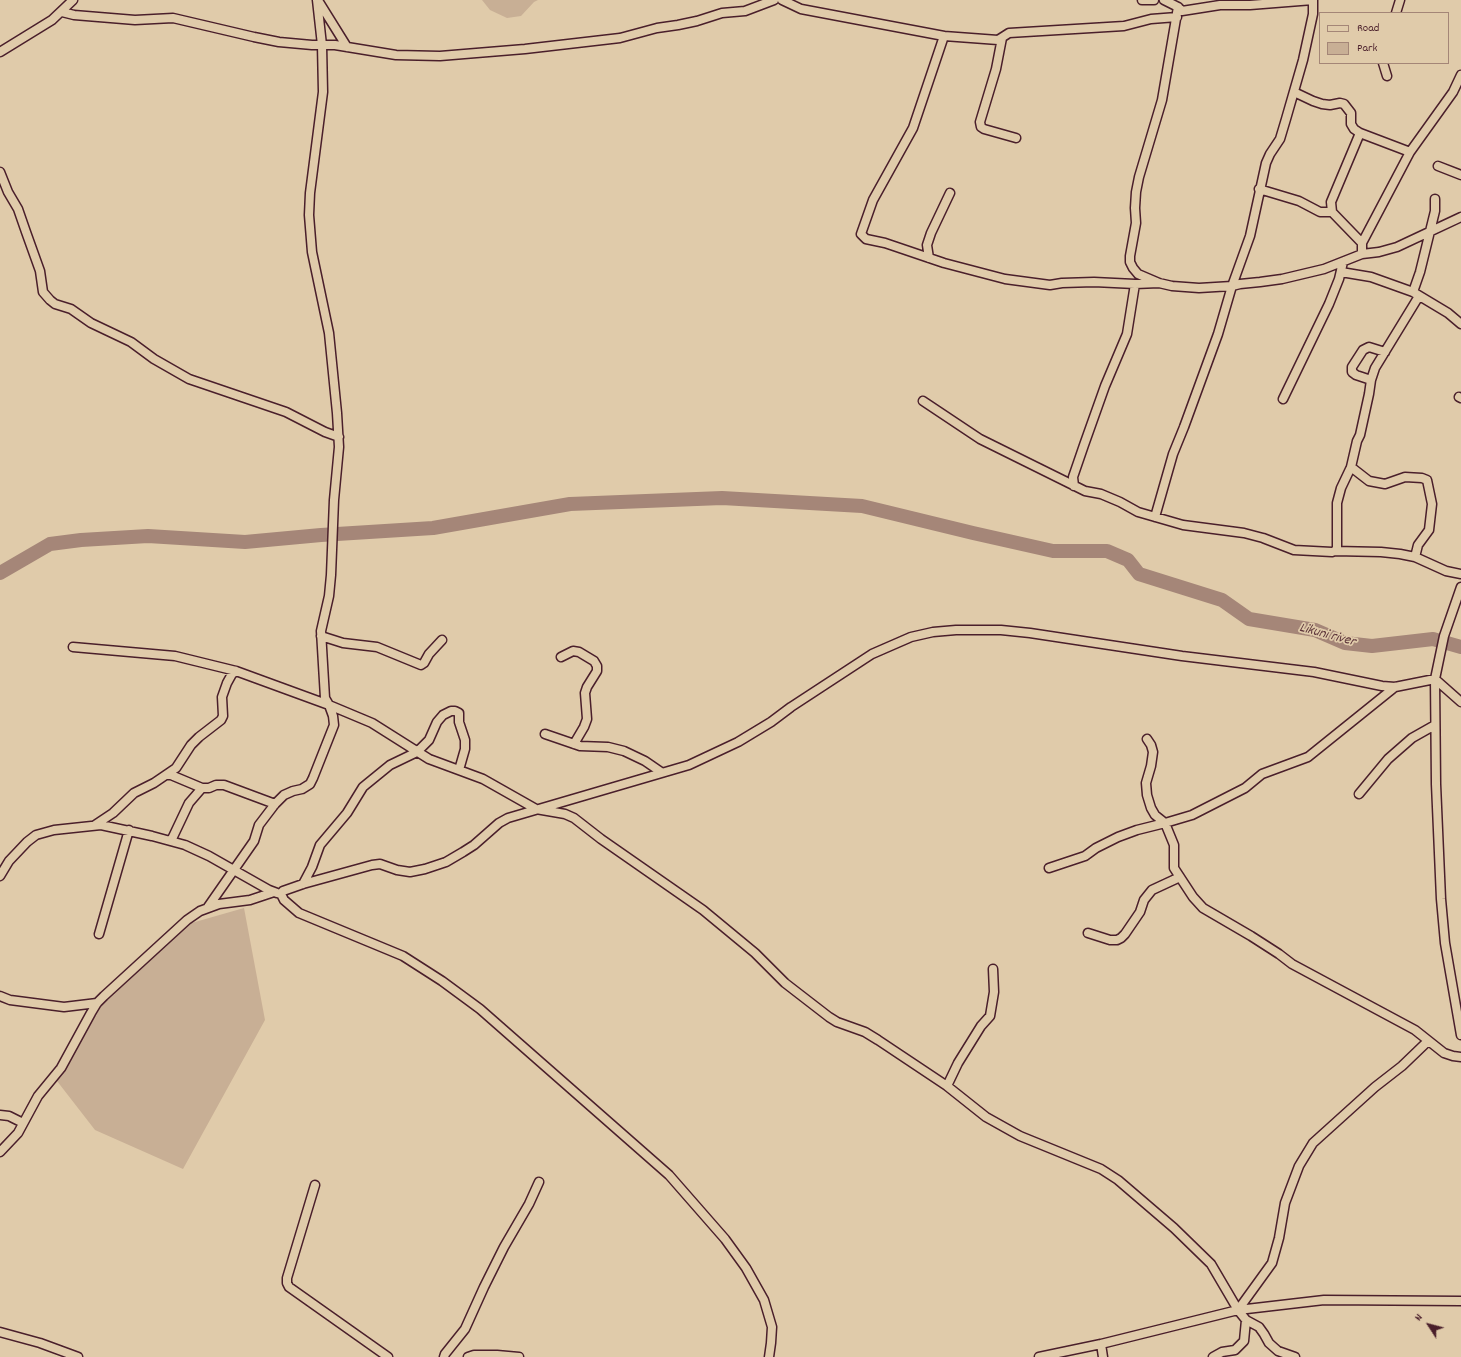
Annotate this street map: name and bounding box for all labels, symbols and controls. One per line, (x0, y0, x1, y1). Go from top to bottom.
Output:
legend (1319, 12, 1449, 64)
text: Road (1357, 20, 1379, 37)
text: Park (1357, 40, 1377, 57)
water label: Likuni river (1297, 620, 1357, 652)
north arrow (1409, 1305, 1449, 1345)
text: N (1411, 1311, 1427, 1325)

